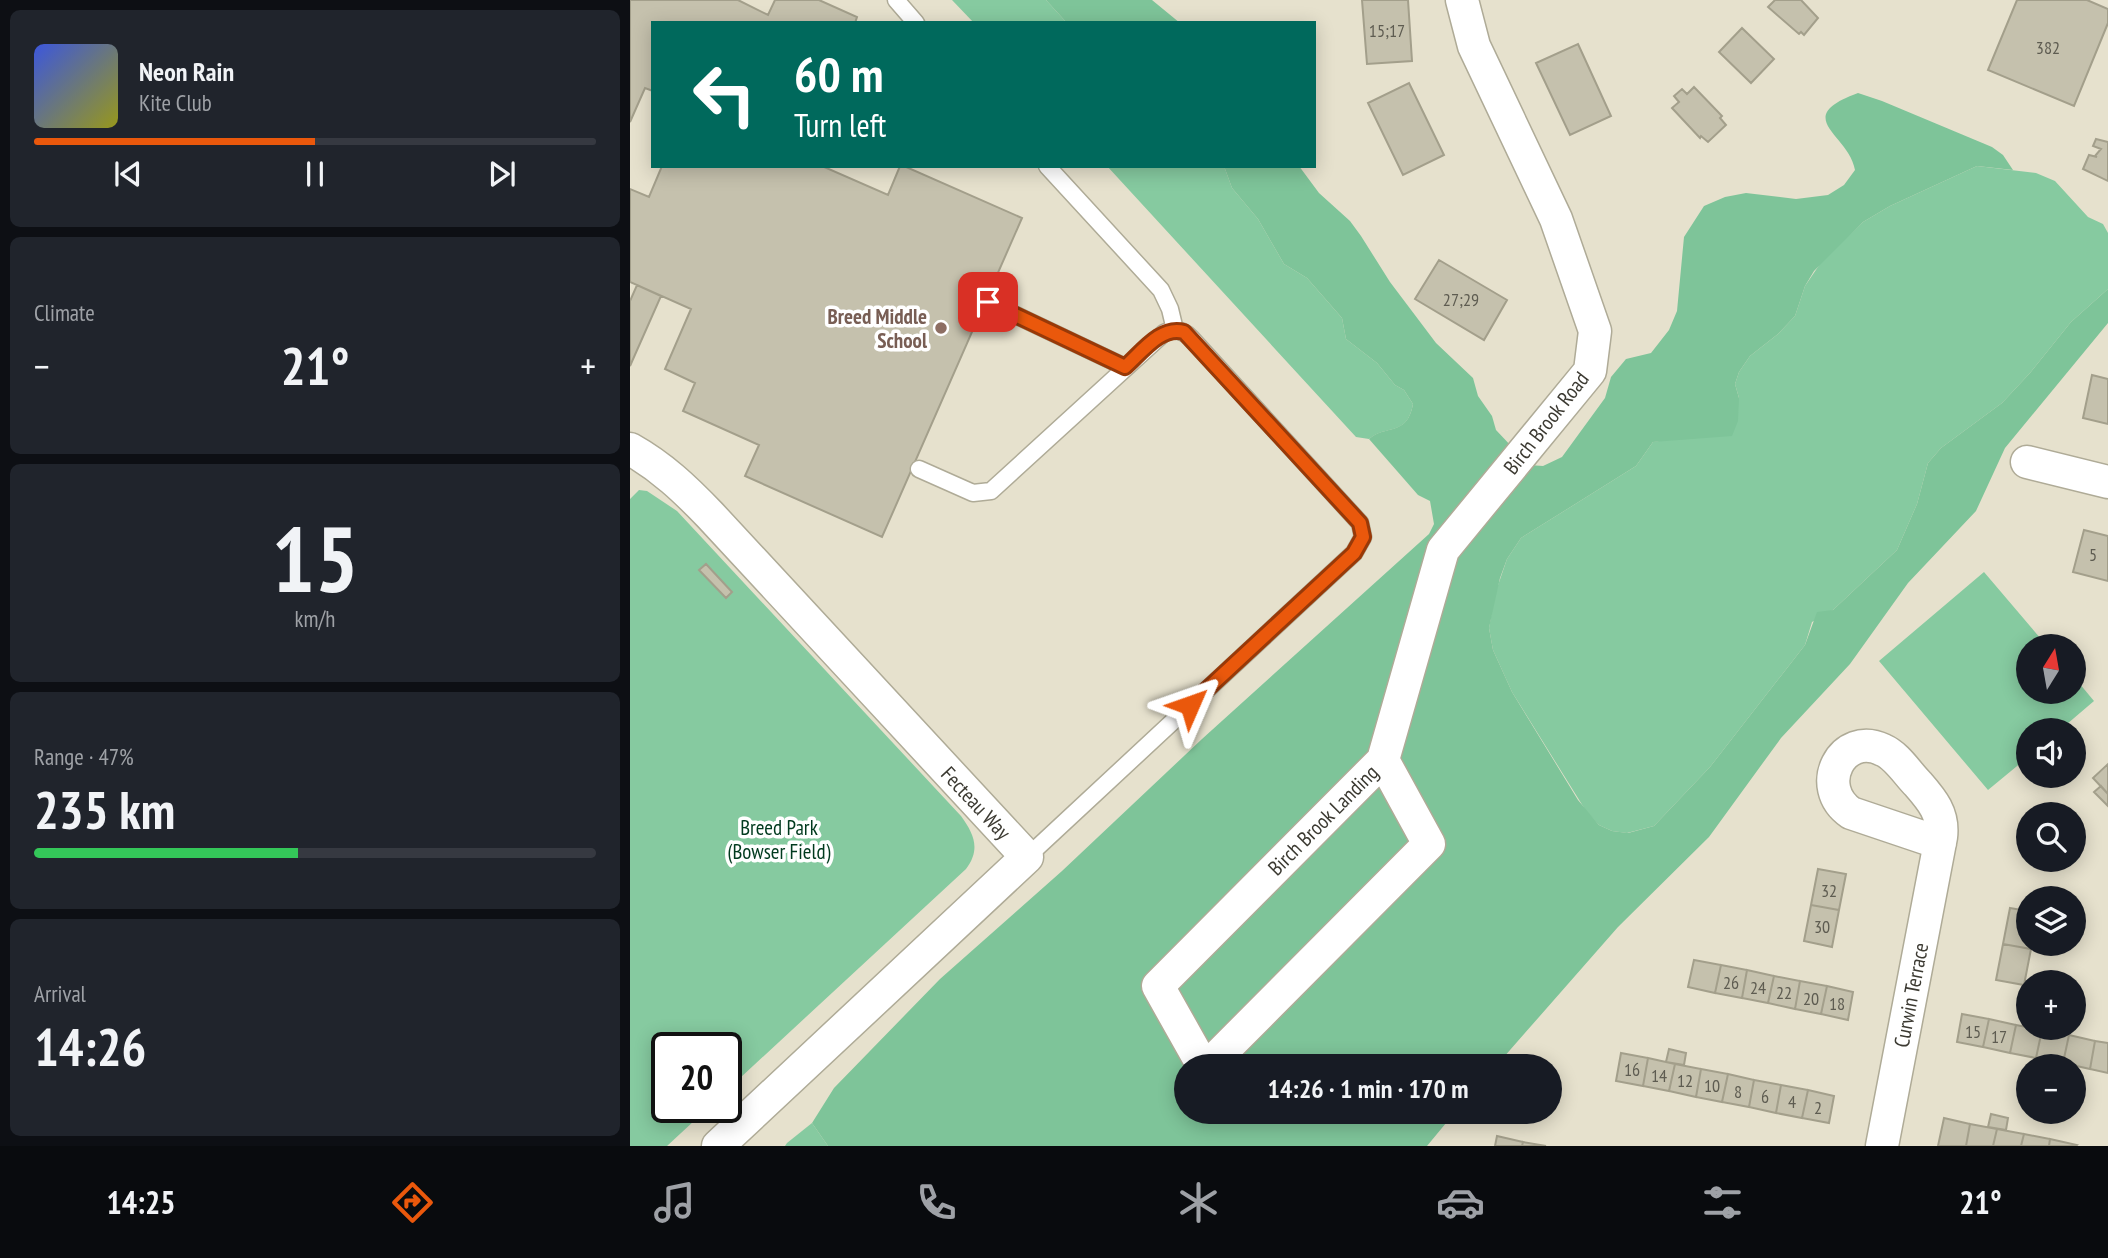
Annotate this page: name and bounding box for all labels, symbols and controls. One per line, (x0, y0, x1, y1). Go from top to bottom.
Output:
house number: 15;17 (1369, 19, 1405, 42)
house number: 382 (2036, 36, 2060, 59)
text: 60 m (794, 42, 883, 106)
icon: left (679, 49, 770, 140)
text: Neon Rain (139, 55, 234, 88)
text: Kite Club (139, 88, 212, 117)
text: Turn left (794, 104, 886, 146)
icon: previous (109, 155, 147, 193)
icon: pause (296, 155, 334, 193)
icon: next (483, 155, 521, 193)
pin (958, 272, 1018, 332)
icon: arrive (969, 283, 1007, 321)
house number: 27;29 (1443, 288, 1479, 311)
text: Climate (34, 298, 95, 327)
place label: Breed Middle School (827, 303, 928, 354)
marker: Breed Middle School (933, 320, 949, 336)
text: 21° (281, 332, 349, 399)
text: − (34, 341, 50, 390)
text: + (580, 341, 596, 390)
street label: Birch Brook Road (1497, 366, 1595, 480)
text: 15 (272, 499, 359, 617)
house number: 5 (2089, 543, 2097, 566)
text: km/h (295, 604, 335, 633)
north arrow (2016, 634, 2086, 704)
map controls (2016, 634, 2086, 1124)
position arrow (1153, 668, 1227, 742)
button: sound (2016, 718, 2086, 788)
text: Range · 47% (34, 742, 134, 771)
street label: Birch Brook Landing (1262, 759, 1384, 881)
street label: Fecteau Way (935, 761, 1017, 845)
text: 235 km (34, 776, 175, 843)
button: search (2016, 802, 2086, 872)
park label: Breed Park (Bowser Field) (728, 814, 831, 865)
house number: 32 (1821, 879, 1837, 902)
button: layers (2016, 886, 2086, 956)
house number: 30 (1814, 915, 1830, 938)
street label: Curwin Terrace (1888, 940, 1934, 1050)
button: + (2016, 970, 2086, 1040)
house number: 26 (1723, 971, 1739, 994)
house number: 24 (1750, 976, 1766, 999)
text: Arrival (34, 979, 86, 1008)
house number: 22 (1776, 981, 1792, 1004)
house number: 20 (1803, 987, 1819, 1010)
house number: 18 (1829, 992, 1845, 1015)
text: 14:26 (34, 1013, 146, 1080)
house number: 15 (1965, 1020, 1981, 1043)
house number: 17 (1991, 1025, 2007, 1048)
speed limit sign: 20 (651, 1032, 742, 1123)
button: − (2016, 1054, 2086, 1124)
house number: 16 (1624, 1058, 1640, 1081)
house number: 14 (1651, 1064, 1667, 1087)
house number: 12 (1677, 1069, 1693, 1092)
text: 14:26 · 1 min · 170 m (1268, 1072, 1468, 1105)
house number: 10 (1704, 1074, 1720, 1097)
house number: 8 (1734, 1080, 1742, 1103)
house number: 6 (1761, 1085, 1769, 1108)
house number: 4 (1788, 1090, 1796, 1113)
house number: 2 (1814, 1096, 1822, 1119)
icon: directions (388, 1178, 437, 1227)
icon: music (650, 1178, 699, 1227)
icon: phone (912, 1178, 961, 1227)
icon: climate (1174, 1178, 1223, 1227)
icon: car (1436, 1178, 1485, 1227)
icon: filters (1698, 1178, 1747, 1227)
text: 14:25 (106, 1181, 176, 1223)
text: 21° (1959, 1181, 2002, 1223)

